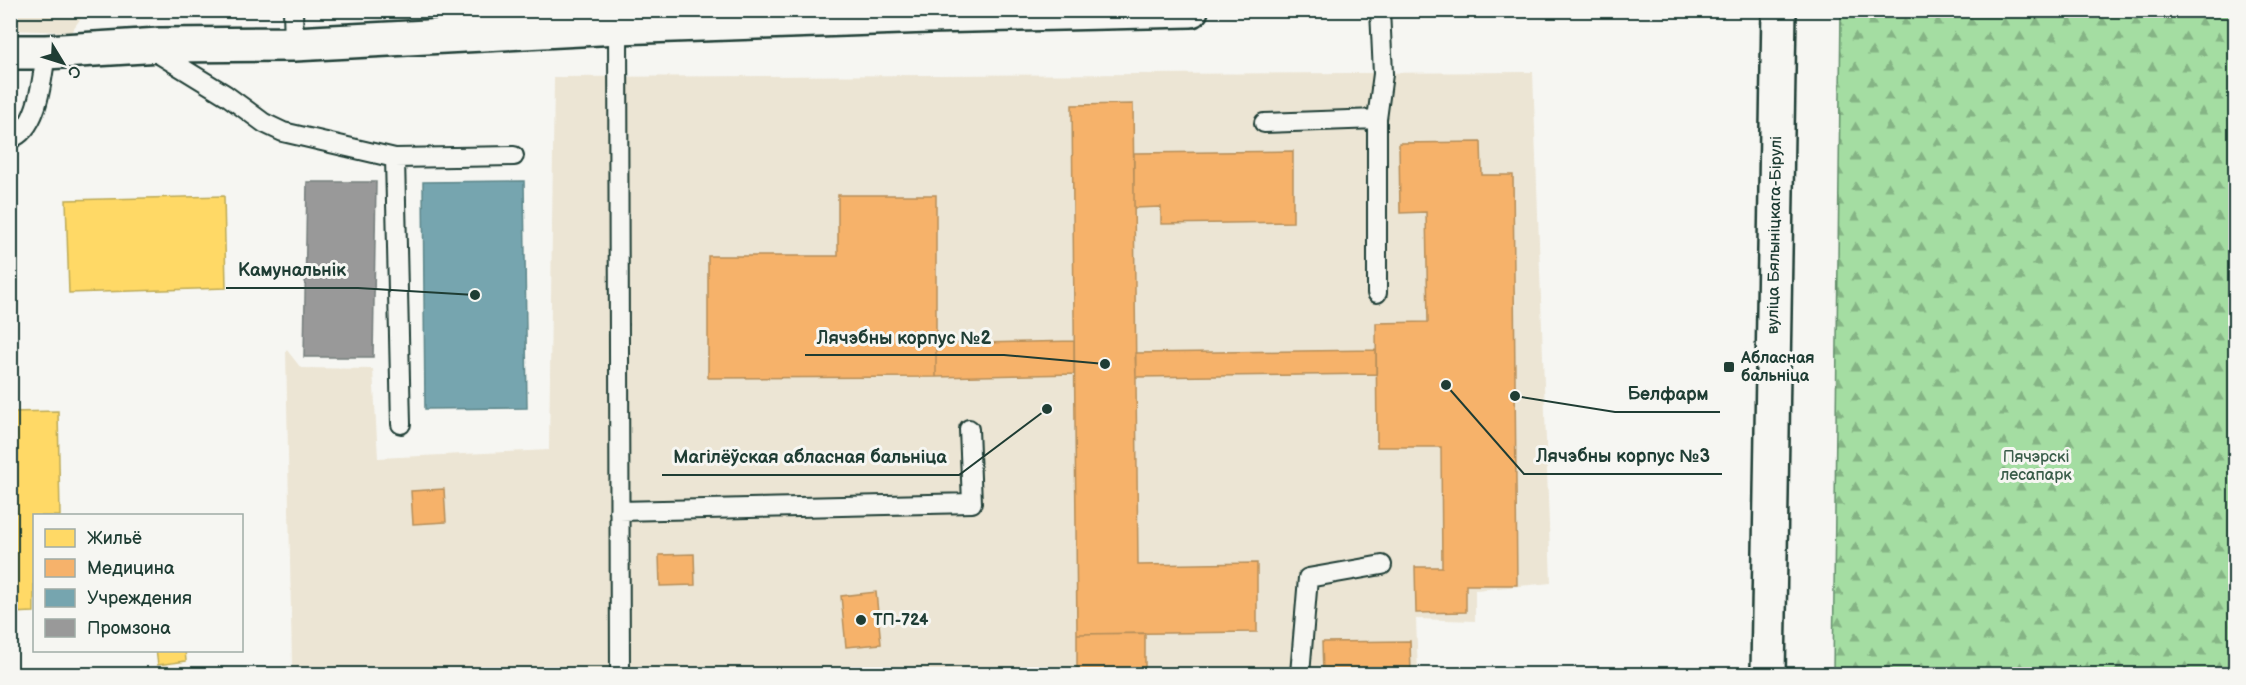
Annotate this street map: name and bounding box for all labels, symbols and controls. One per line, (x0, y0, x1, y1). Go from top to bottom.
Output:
north arrow (33, 33, 93, 93)
text: С (63, 61, 85, 82)
street label: вуліца Бялыніцкага-Бірулі (1764, 136, 1786, 334)
callout: Камунальнік (226, 252, 358, 288)
text: Камунальнік (238, 260, 346, 281)
callout: Лячэбны корпус №2 (805, 319, 1004, 355)
text: Лячэбны корпус №2 (816, 328, 991, 349)
place label: Абласная бальніца (1740, 349, 1814, 386)
marker: Абласная бальніца (1722, 360, 1736, 374)
callout: Белфарм (1615, 376, 1720, 412)
text: Белфарм (1627, 384, 1709, 405)
callout: Лячэбны корпус №3 (1524, 438, 1722, 474)
callout: Магілёўская абласная бальніца (662, 439, 959, 475)
text: Лячэбны корпус №3 (1535, 446, 1710, 467)
text: Магілёўская абласная бальніца (673, 447, 947, 468)
park label: Пячэрскі лесапарк (2000, 448, 2072, 485)
legend (33, 514, 243, 652)
text: Жильё (87, 528, 142, 549)
text: Медицина (87, 558, 175, 579)
text: Учреждения (87, 588, 192, 609)
place label: ТП-724 (873, 611, 929, 630)
marker: ТП-724 (854, 613, 868, 627)
text: Промзона (87, 618, 171, 639)

